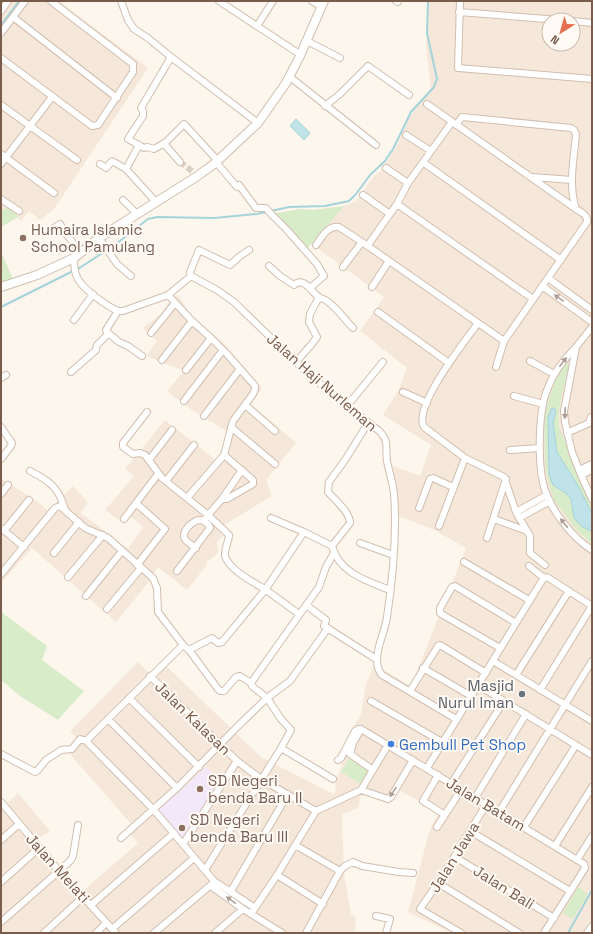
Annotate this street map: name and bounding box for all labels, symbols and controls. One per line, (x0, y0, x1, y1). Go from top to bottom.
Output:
north arrow (541, 12, 581, 52)
text: N (548, 32, 562, 48)
place label: Humaira Islamic School Pamulang (31, 220, 155, 256)
marker: Humaira Islamic School Pamulang (18, 233, 28, 243)
one-way arrow (553, 293, 564, 302)
street label: Jalan Haji Nurleman (263, 329, 381, 435)
one-way arrow (559, 356, 567, 367)
one-way arrow (561, 407, 568, 419)
one-way arrow (560, 517, 569, 528)
place label: Masjid Nurul Iman (438, 676, 514, 712)
street label: Jalan Kalasan (151, 677, 235, 759)
marker: Masjid Nurul Iman (517, 689, 527, 699)
place label: Gembull Pet Shop (399, 735, 526, 754)
marker: Gembull Pet Shop (386, 739, 396, 749)
place label: SD Negeri benda Baru II (208, 771, 302, 807)
street label: Jalan Batam (443, 773, 529, 835)
marker: SD Negeri benda Baru II (195, 784, 205, 794)
one-way arrow (390, 786, 397, 798)
place label: SD Negeri benda Baru III (190, 810, 288, 846)
street label: Jalan Jawa (425, 818, 483, 896)
marker: SD Negeri benda Baru III (177, 823, 187, 833)
street label: Jalan Melati (22, 829, 94, 907)
street label: Jalan Bali (470, 861, 538, 913)
one-way arrow (226, 896, 236, 904)

